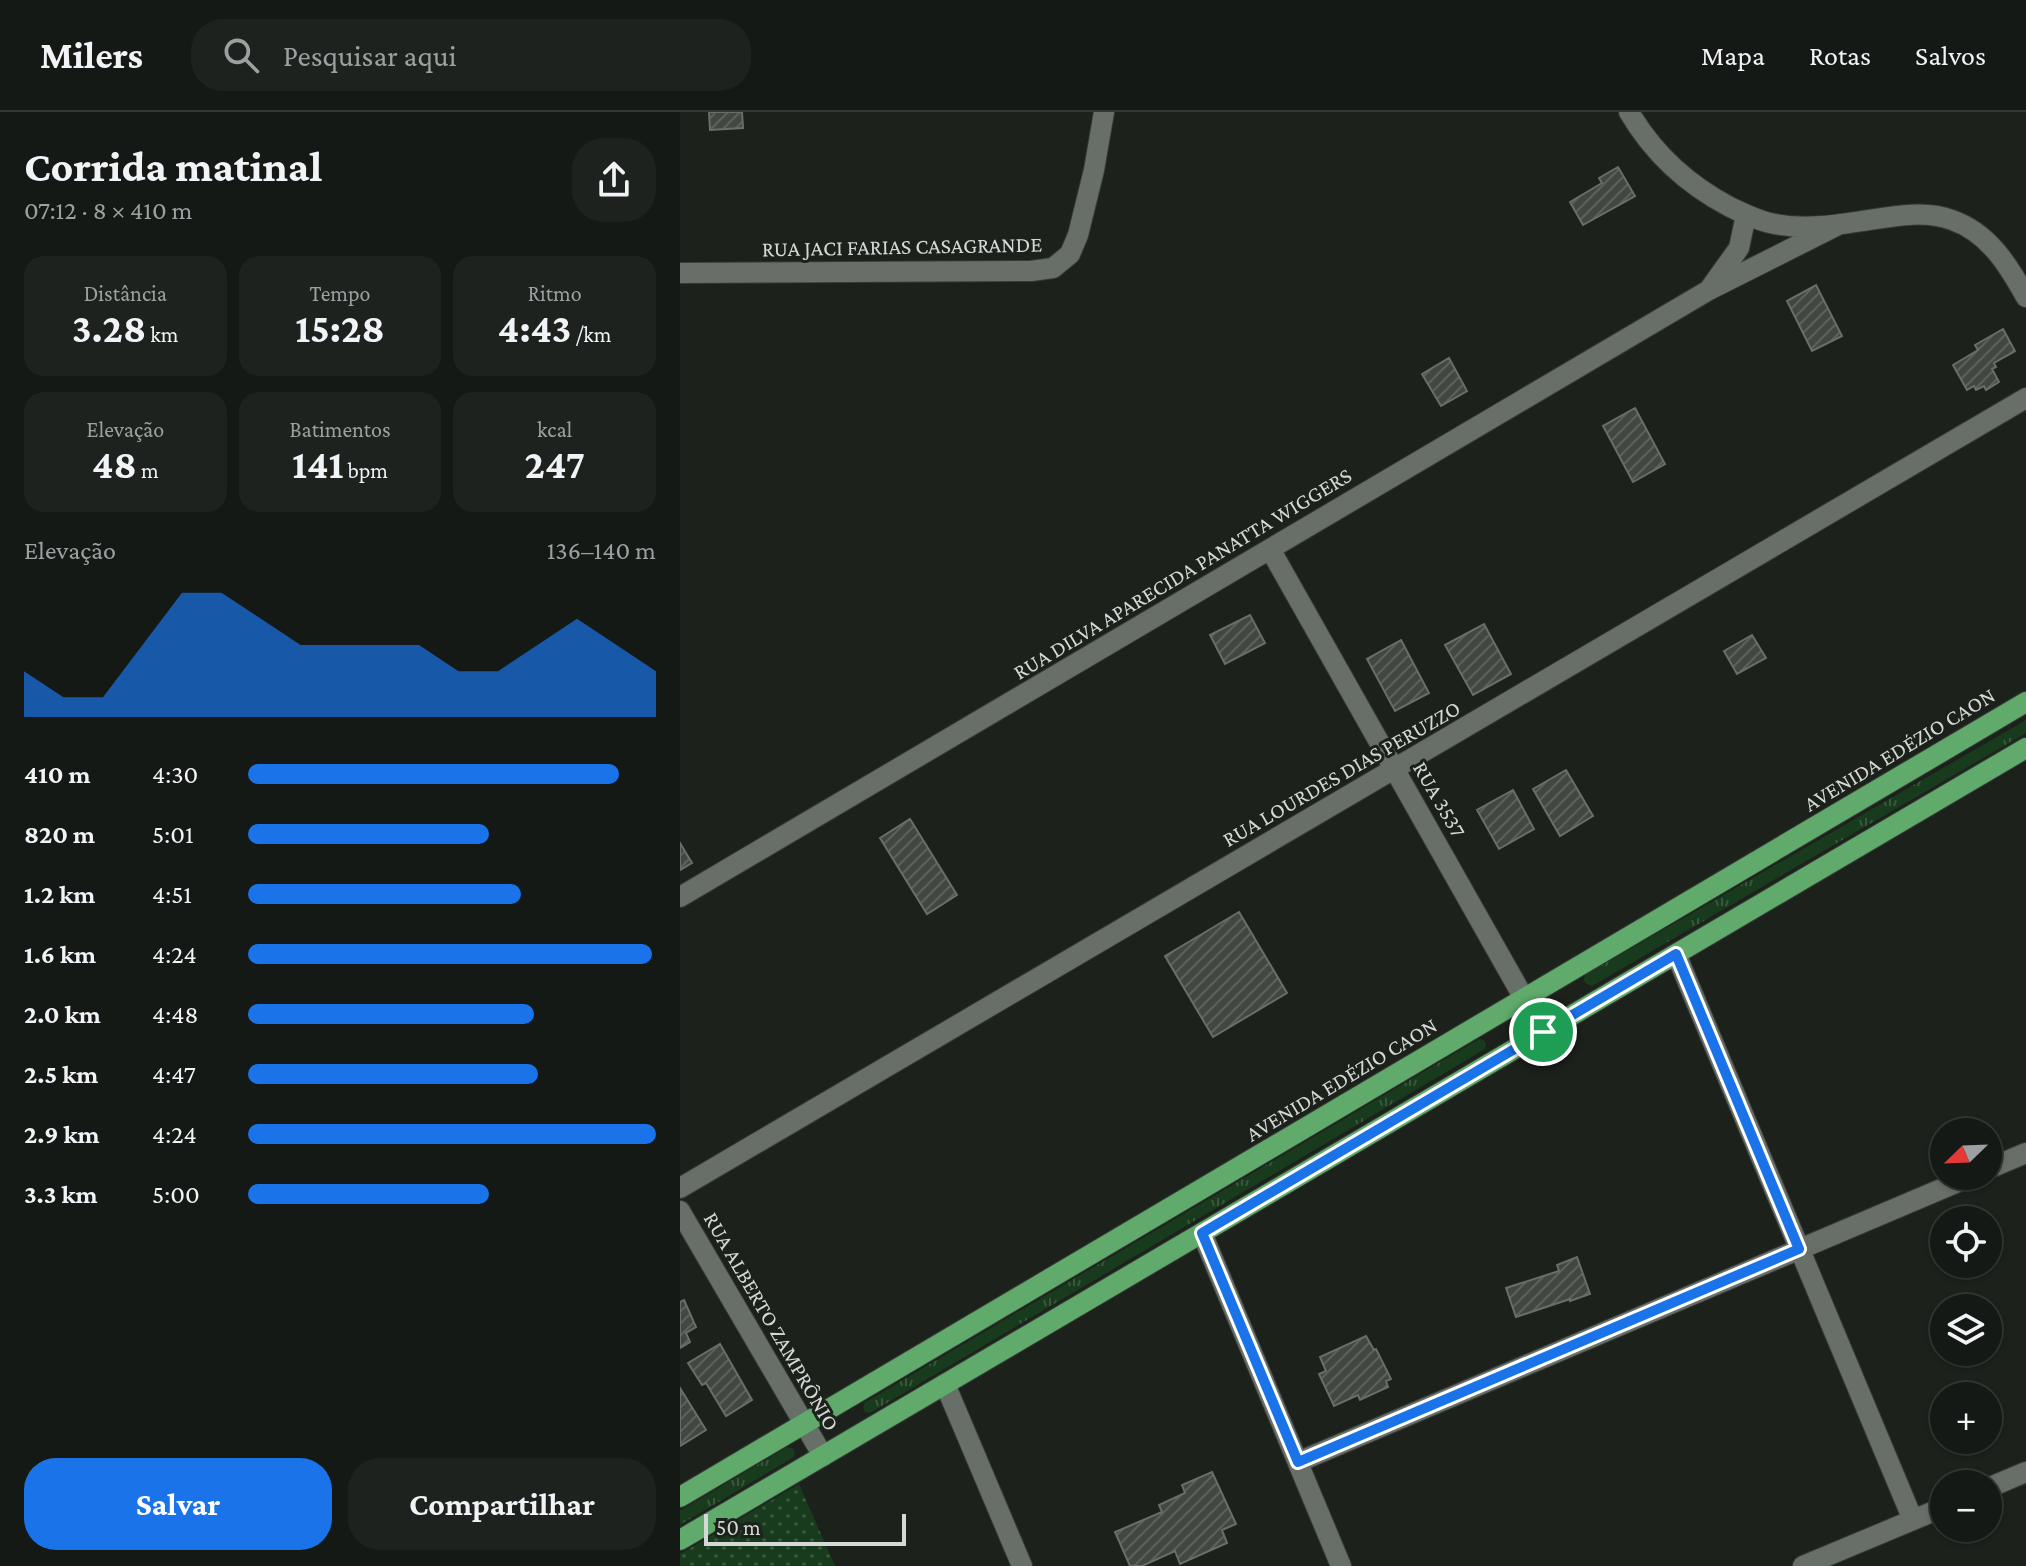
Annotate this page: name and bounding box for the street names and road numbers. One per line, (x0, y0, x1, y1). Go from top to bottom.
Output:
street label: RUA JACI FARIAS CASAGRANDE (762, 232, 1043, 261)
street label: RUA DILVA APARECIDA PANATTA WIGGERS (1009, 462, 1356, 685)
street label: AVENIDA EDÉZIO CAON (1799, 682, 1999, 816)
street label: RUA LOURDES DIAS PERUZZO (1218, 695, 1464, 852)
street label: RUA 3537 (1408, 757, 1471, 842)
street label: AVENIDA EDÉZIO CAON (1241, 1012, 1441, 1146)
street label: RUA ALBERTO ZAMPRÔNIO (699, 1208, 844, 1435)

